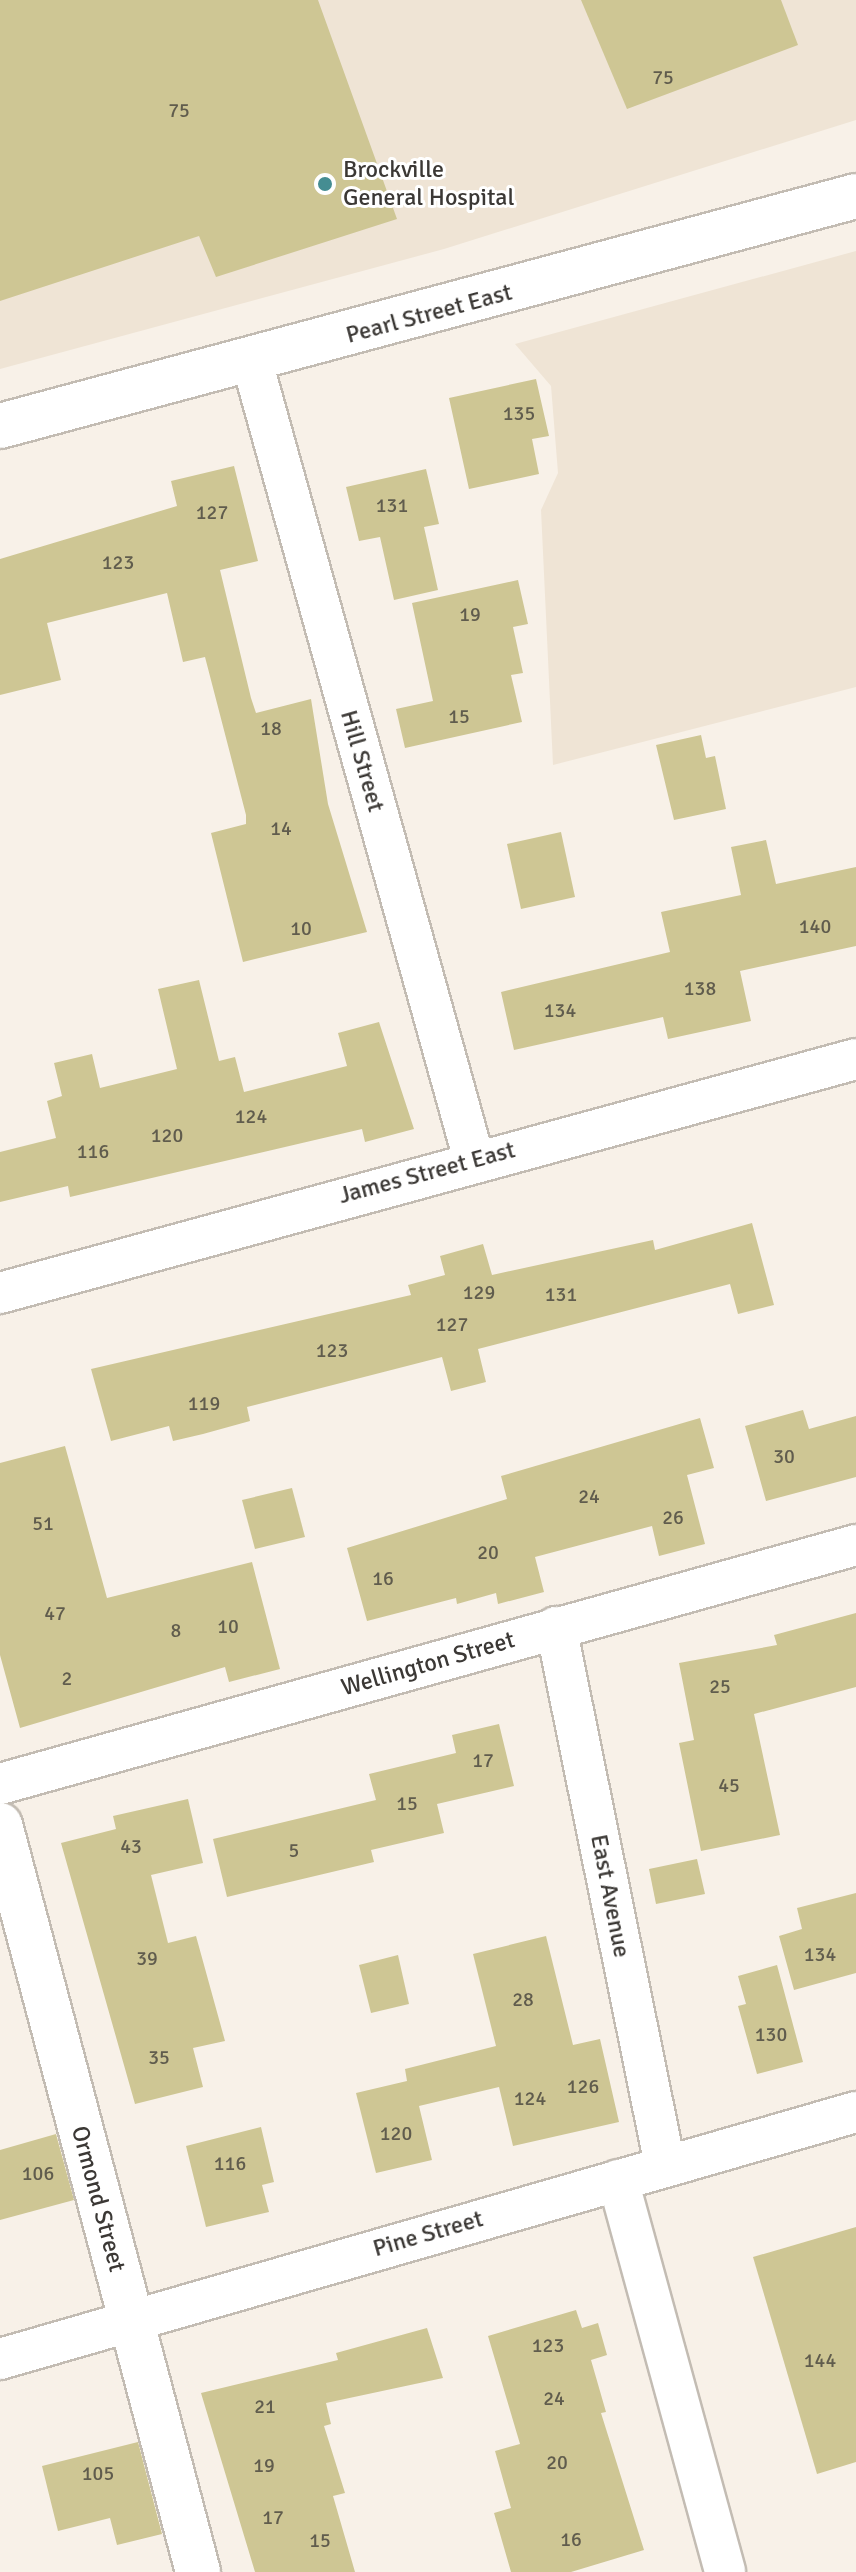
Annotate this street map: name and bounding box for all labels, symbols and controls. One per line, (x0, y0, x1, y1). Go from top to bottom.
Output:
house number: 75 (652, 65, 674, 89)
house number: 75 (168, 98, 190, 122)
place label: Brockville General Hospital (343, 156, 515, 212)
marker: Brockville General Hospital (314, 173, 336, 195)
street label: Pearl Street East (343, 278, 515, 350)
house number: 135 (503, 401, 535, 425)
house number: 131 (376, 493, 408, 517)
house number: 127 (196, 500, 228, 524)
house number: 123 (102, 550, 134, 574)
house number: 19 (459, 602, 481, 626)
house number: 15 (448, 704, 470, 728)
street label: Hill Street (334, 707, 390, 815)
house number: 18 (260, 716, 282, 740)
house number: 14 (270, 816, 292, 840)
house number: 140 (799, 914, 831, 938)
house number: 10 (290, 916, 312, 940)
house number: 138 (684, 976, 716, 1000)
house number: 134 (544, 998, 576, 1022)
house number: 124 (235, 1104, 267, 1128)
house number: 120 (151, 1123, 183, 1147)
street label: James Street East (336, 1136, 518, 1210)
house number: 116 (77, 1139, 109, 1163)
house number: 129 (463, 1280, 495, 1304)
house number: 131 (545, 1282, 577, 1306)
house number: 127 (436, 1312, 468, 1336)
house number: 123 (316, 1338, 348, 1362)
house number: 119 (188, 1391, 220, 1415)
house number: 30 (773, 1444, 795, 1468)
house number: 24 (578, 1484, 600, 1508)
house number: 26 (662, 1505, 684, 1529)
house number: 51 (32, 1511, 54, 1535)
house number: 20 (477, 1540, 499, 1564)
house number: 16 (372, 1566, 394, 1590)
house number: 47 (44, 1601, 66, 1625)
house number: 10 (217, 1614, 239, 1638)
house number: 8 (171, 1618, 181, 1642)
street label: Wellington Street (338, 1625, 518, 1703)
house number: 2 (62, 1666, 72, 1690)
house number: 25 (709, 1674, 731, 1698)
house number: 17 (472, 1748, 494, 1772)
house number: 45 (718, 1773, 740, 1797)
house number: 15 (396, 1791, 418, 1815)
street label: East Avenue (584, 1832, 636, 1960)
house number: 43 (120, 1834, 142, 1858)
house number: 5 (289, 1838, 299, 1862)
house number: 134 (804, 1942, 836, 1966)
house number: 39 (136, 1946, 158, 1970)
house number: 28 (512, 1987, 534, 2011)
house number: 130 (755, 2022, 787, 2046)
house number: 35 (148, 2045, 170, 2069)
house number: 126 (567, 2074, 599, 2098)
house number: 124 (514, 2086, 546, 2110)
house number: 120 (380, 2121, 412, 2145)
street label: Ormond Street (65, 2123, 131, 2275)
house number: 116 (214, 2151, 246, 2175)
house number: 106 (22, 2161, 54, 2185)
street label: Pine Street (370, 2205, 486, 2263)
house number: 123 (532, 2333, 564, 2357)
house number: 144 (804, 2348, 836, 2372)
house number: 24 (543, 2386, 565, 2410)
house number: 21 (254, 2394, 276, 2418)
house number: 20 (546, 2450, 568, 2474)
house number: 19 (253, 2453, 275, 2477)
house number: 105 (82, 2461, 114, 2485)
house number: 17 (262, 2505, 284, 2529)
house number: 16 (560, 2527, 582, 2551)
house number: 15 (309, 2528, 331, 2552)

